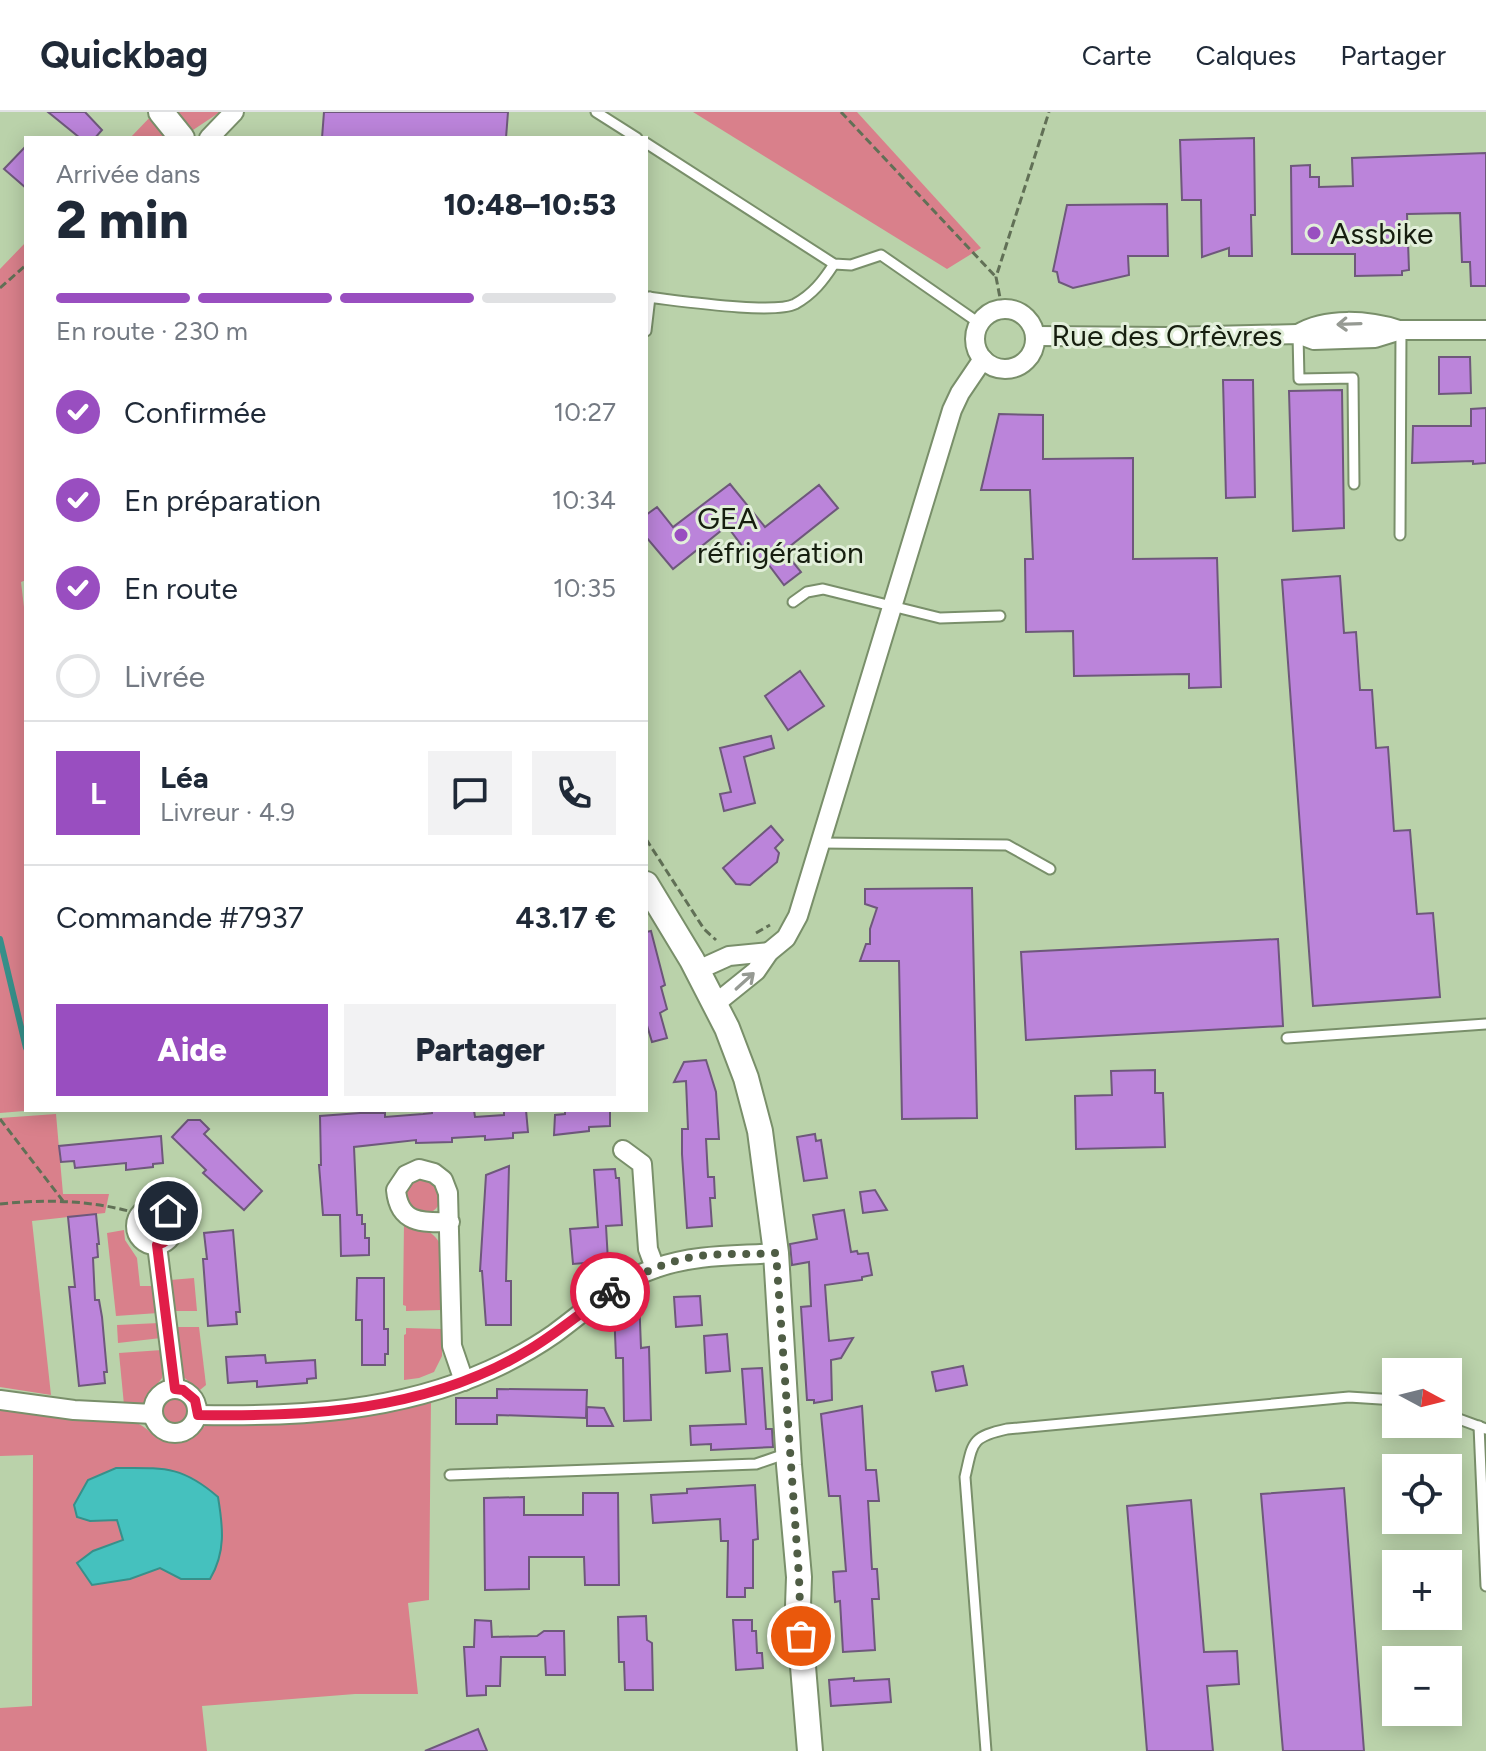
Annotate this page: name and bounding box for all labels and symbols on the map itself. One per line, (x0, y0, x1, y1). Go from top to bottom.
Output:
place label: Assbike (1330, 215, 1433, 252)
marker: Assbike (1305, 224, 1323, 242)
one-way arrow (1336, 316, 1363, 331)
street label: Rue des Orfèvres (1051, 317, 1283, 354)
place label: GEA réfrigération (697, 500, 864, 571)
marker: GEA réfrigération (672, 526, 690, 544)
one-way arrow (735, 971, 755, 990)
pin (134, 1177, 202, 1245)
courier (570, 1252, 650, 1332)
north arrow (1382, 1358, 1462, 1438)
pin (767, 1602, 835, 1670)

